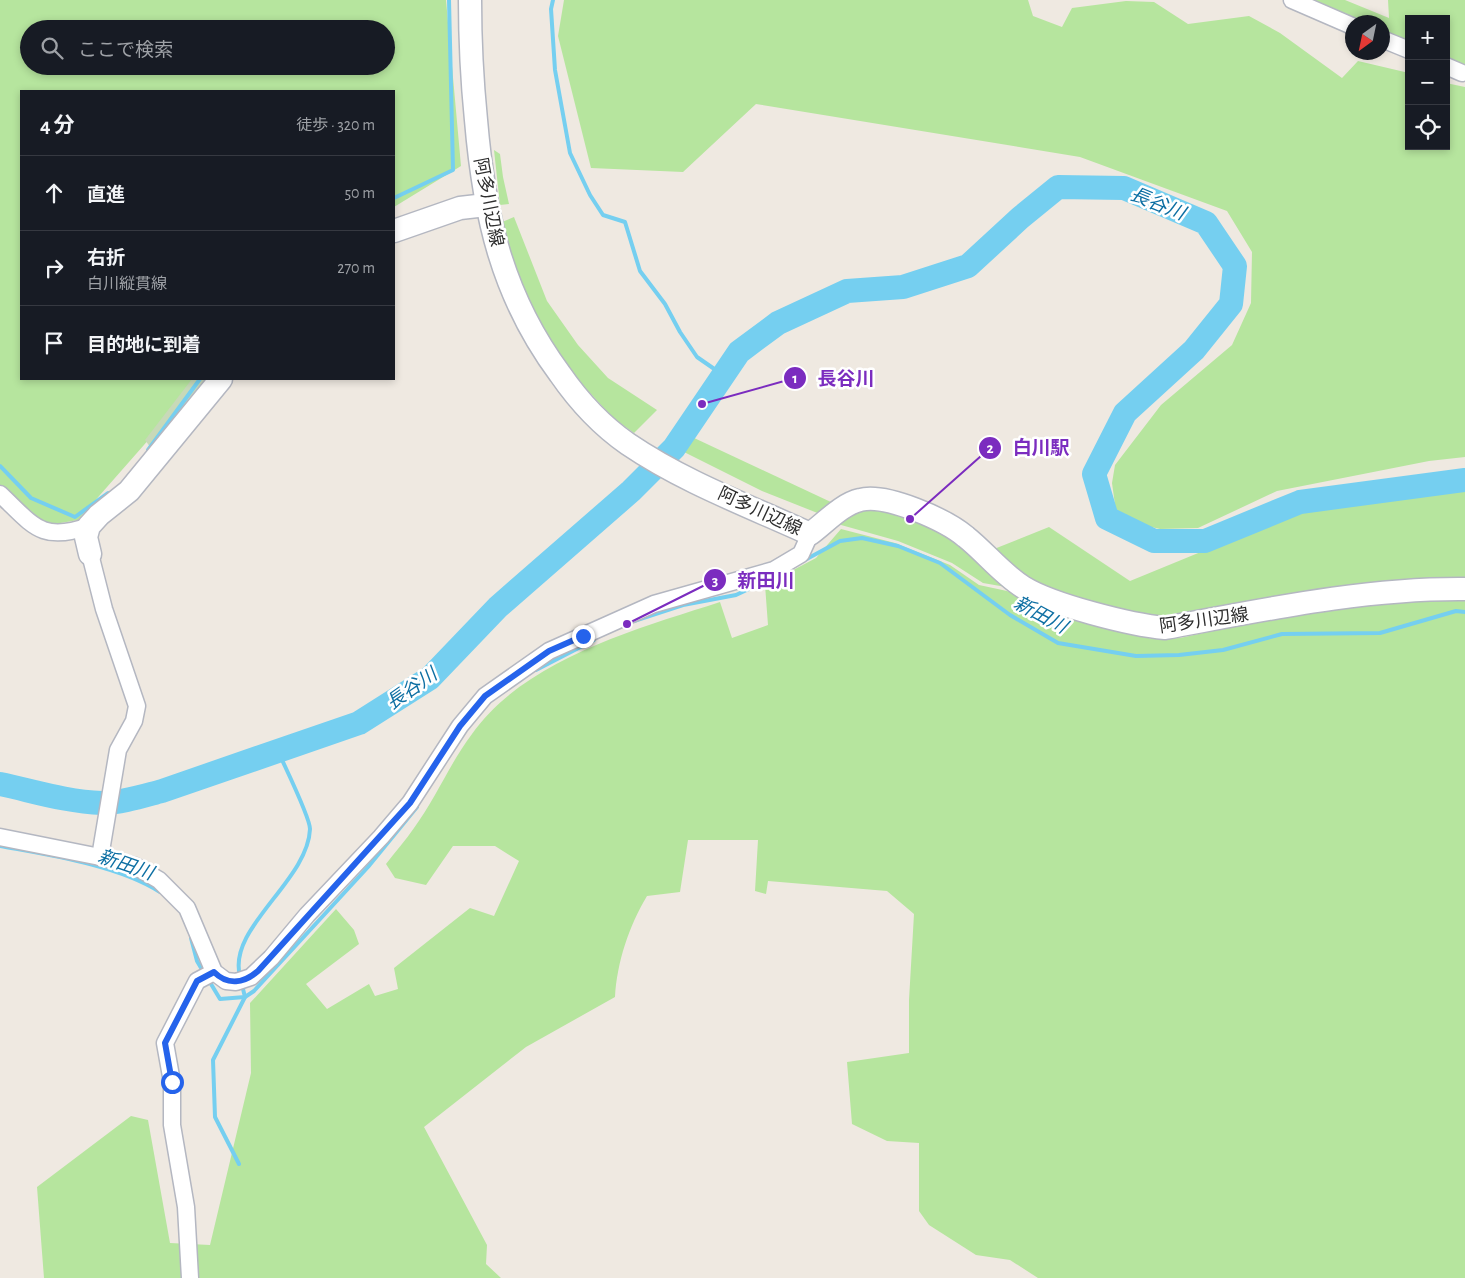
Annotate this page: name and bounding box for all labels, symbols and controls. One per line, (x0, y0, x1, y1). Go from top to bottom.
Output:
north arrow (1345, 15, 1390, 60)
map controls (1405, 15, 1450, 150)
button: + (1405, 15, 1450, 60)
search box (20, 20, 395, 75)
icon: search (38, 34, 66, 62)
text: ここで検索 (78, 41, 173, 60)
button: − (1405, 60, 1450, 105)
button: locate (1405, 105, 1450, 150)
text: 4 分 (40, 115, 75, 136)
text: 徒歩 · 320 m (296, 117, 375, 133)
street label: 阿多川辺線 (471, 156, 507, 248)
icon: ahead (40, 179, 68, 207)
water label: 長谷川 (1127, 184, 1190, 225)
text: 50 m (344, 185, 375, 201)
text: 直進 (87, 186, 125, 205)
text: 右折 (87, 249, 125, 268)
icon: right (40, 254, 68, 282)
text: 270 m (337, 260, 375, 276)
text: 白川縦貫線 (87, 276, 167, 292)
icon: arrive (40, 329, 68, 357)
text: 目的地に到着 (87, 336, 201, 355)
callout: 長谷川 (783, 361, 885, 395)
text: 長谷川 (817, 369, 875, 389)
text: 1 (792, 371, 798, 386)
callout: 白川駅 (978, 431, 1080, 465)
text: 白川駅 (1012, 437, 1070, 458)
text: 2 (986, 441, 994, 456)
street label: 阿多川辺線 (715, 483, 805, 539)
callout: 新田川 (703, 563, 805, 597)
text: 新田川 (737, 571, 795, 591)
text: 3 (712, 574, 718, 589)
water label: 新田川 (1011, 593, 1072, 638)
street label: 阿多川辺線 (1158, 604, 1250, 636)
route end (572, 625, 595, 648)
water label: 長谷川 (382, 663, 442, 713)
water label: 新田川 (95, 846, 158, 884)
route start (161, 1071, 184, 1094)

